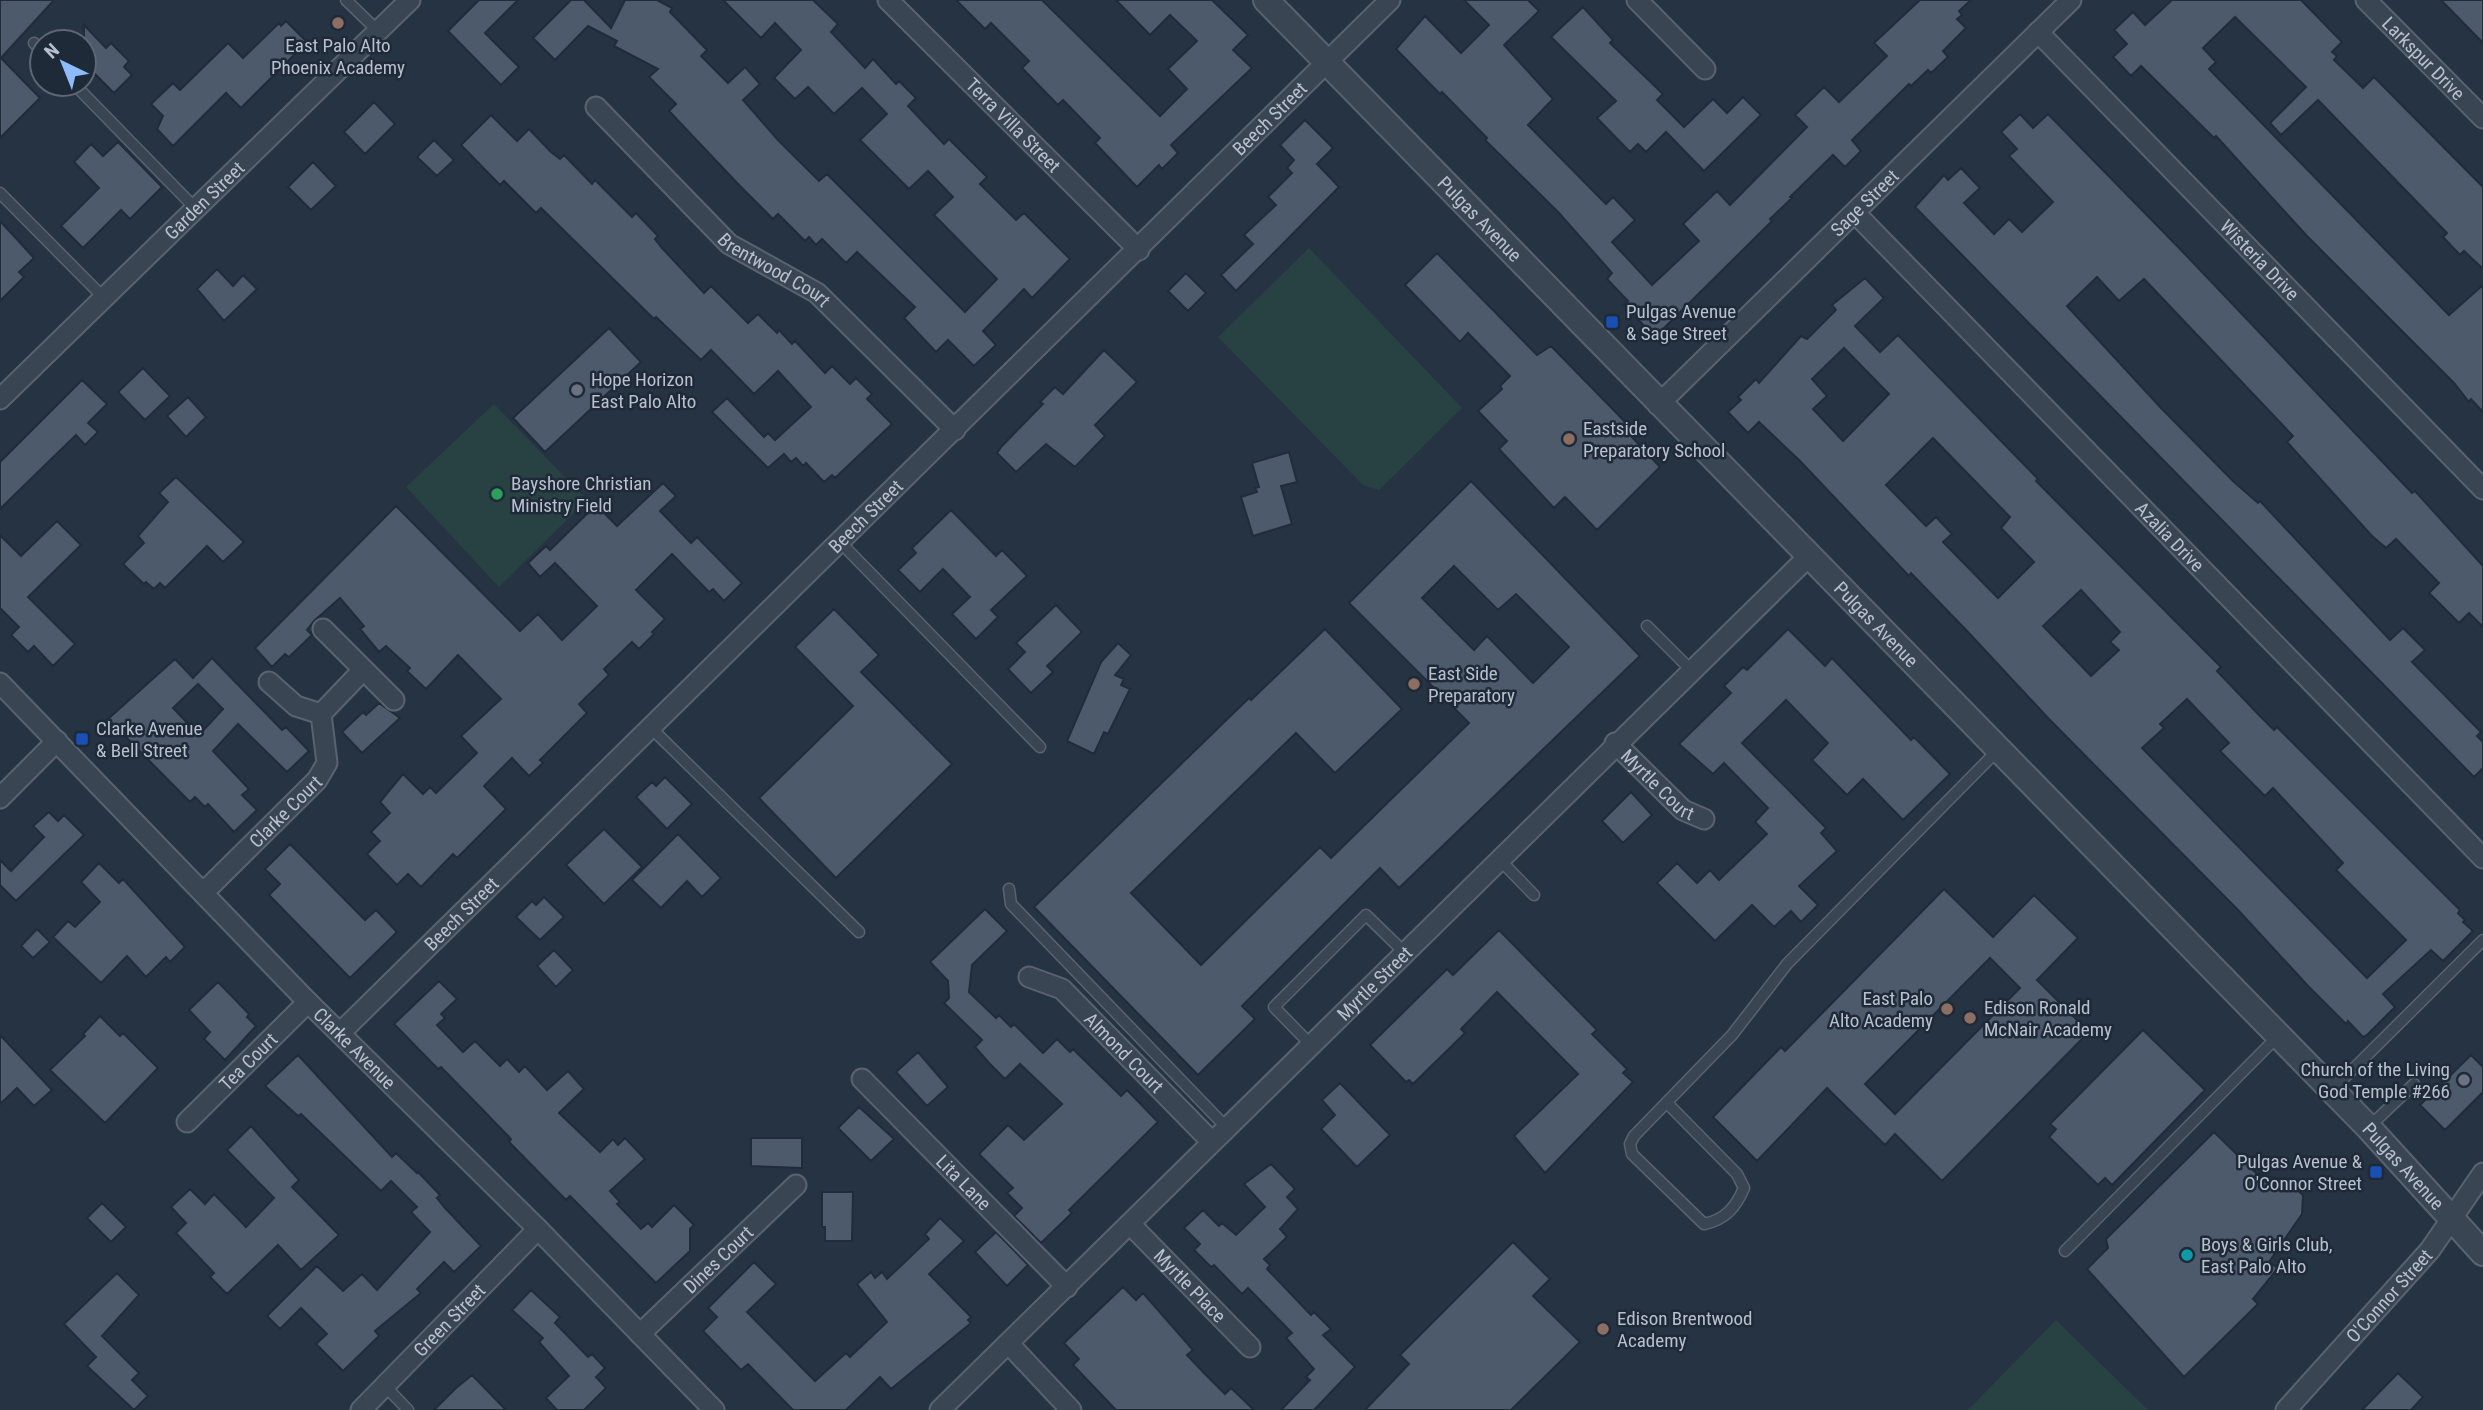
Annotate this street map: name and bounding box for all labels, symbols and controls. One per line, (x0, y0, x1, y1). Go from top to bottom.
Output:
street label: Larkspur Drive (2377, 12, 2470, 105)
marker: East Palo Alto Phoenix Academy (330, 15, 346, 31)
north arrow (28, 28, 98, 98)
place label: East Palo Alto Phoenix Academy (271, 34, 405, 79)
text: N (40, 39, 64, 63)
street label: Terra Villa Street (961, 73, 1065, 177)
street label: Beech Street (1228, 77, 1312, 160)
street label: Garden Street (160, 157, 249, 245)
street label: Sage Street (1826, 165, 1904, 241)
street label: Pulgas Avenue (1433, 172, 1526, 267)
street label: Wisteria Drive (2215, 215, 2304, 305)
street label: Brentwood Court (713, 228, 835, 312)
place label: Pulgas Avenue & Sage Street (1626, 300, 1736, 345)
marker: Pulgas Avenue & Sage Street (1604, 314, 1620, 330)
place label: Hope Horizon East Palo Alto (591, 368, 696, 413)
marker: Hope Horizon East Palo Alto (569, 382, 585, 398)
place label: Eastside Preparatory School (1583, 417, 1725, 462)
marker: Eastside Preparatory School (1561, 431, 1577, 447)
place label: Bayshore Christian Ministry Field (511, 472, 652, 517)
street label: Beech Street (824, 475, 908, 558)
marker: Bayshore Christian Ministry Field (489, 486, 505, 502)
street label: Azalia Drive (2130, 497, 2209, 577)
street label: Pulgas Avenue (1829, 577, 1923, 672)
place label: East Side Preparatory (1428, 662, 1515, 707)
marker: East Side Preparatory (1406, 676, 1422, 692)
place label: Clarke Avenue & Bell Street (96, 717, 202, 762)
marker: Clarke Avenue & Bell Street (74, 731, 90, 747)
street label: Myrtle Court (1616, 745, 1698, 825)
street label: Clarke Court (245, 771, 327, 853)
street label: Beech Street (420, 873, 503, 956)
street label: Myrtle Street (1332, 942, 1417, 1025)
place label: East Palo Alto Academy (1829, 987, 1933, 1032)
place label: Edison Ronald McNair Academy (1984, 996, 2112, 1041)
marker: East Palo Alto Academy (1939, 1001, 1955, 1017)
street label: Clarke Avenue (308, 1003, 400, 1094)
street label: Almond Court (1079, 1008, 1168, 1098)
marker: Edison Ronald McNair Academy (1962, 1010, 1978, 1026)
street label: Tea Court (214, 1028, 282, 1096)
place label: Church of the Living God Temple #266 (2301, 1058, 2450, 1103)
marker: Church of the Living God Temple #266 (2456, 1072, 2472, 1088)
street label: Pulgas Avenue (2358, 1118, 2449, 1215)
street label: Lita Lane (931, 1150, 996, 1215)
place label: Pulgas Avenue & O'Connor Street (2237, 1150, 2363, 1195)
marker: Pulgas Avenue & O'Connor Street (2368, 1164, 2384, 1180)
street label: Dines Court (679, 1221, 758, 1298)
place label: Boys & Girls Club, East Palo Alto (2201, 1233, 2333, 1278)
street label: Myrtle Place (1149, 1244, 1231, 1327)
street label: O'Connor Street (2341, 1244, 2437, 1347)
marker: Boys & Girls Club, East Palo Alto (2179, 1247, 2195, 1263)
street label: Green Street (409, 1279, 490, 1361)
place label: Edison Brentwood Academy (1617, 1307, 1752, 1352)
marker: Edison Brentwood Academy (1595, 1321, 1611, 1337)

